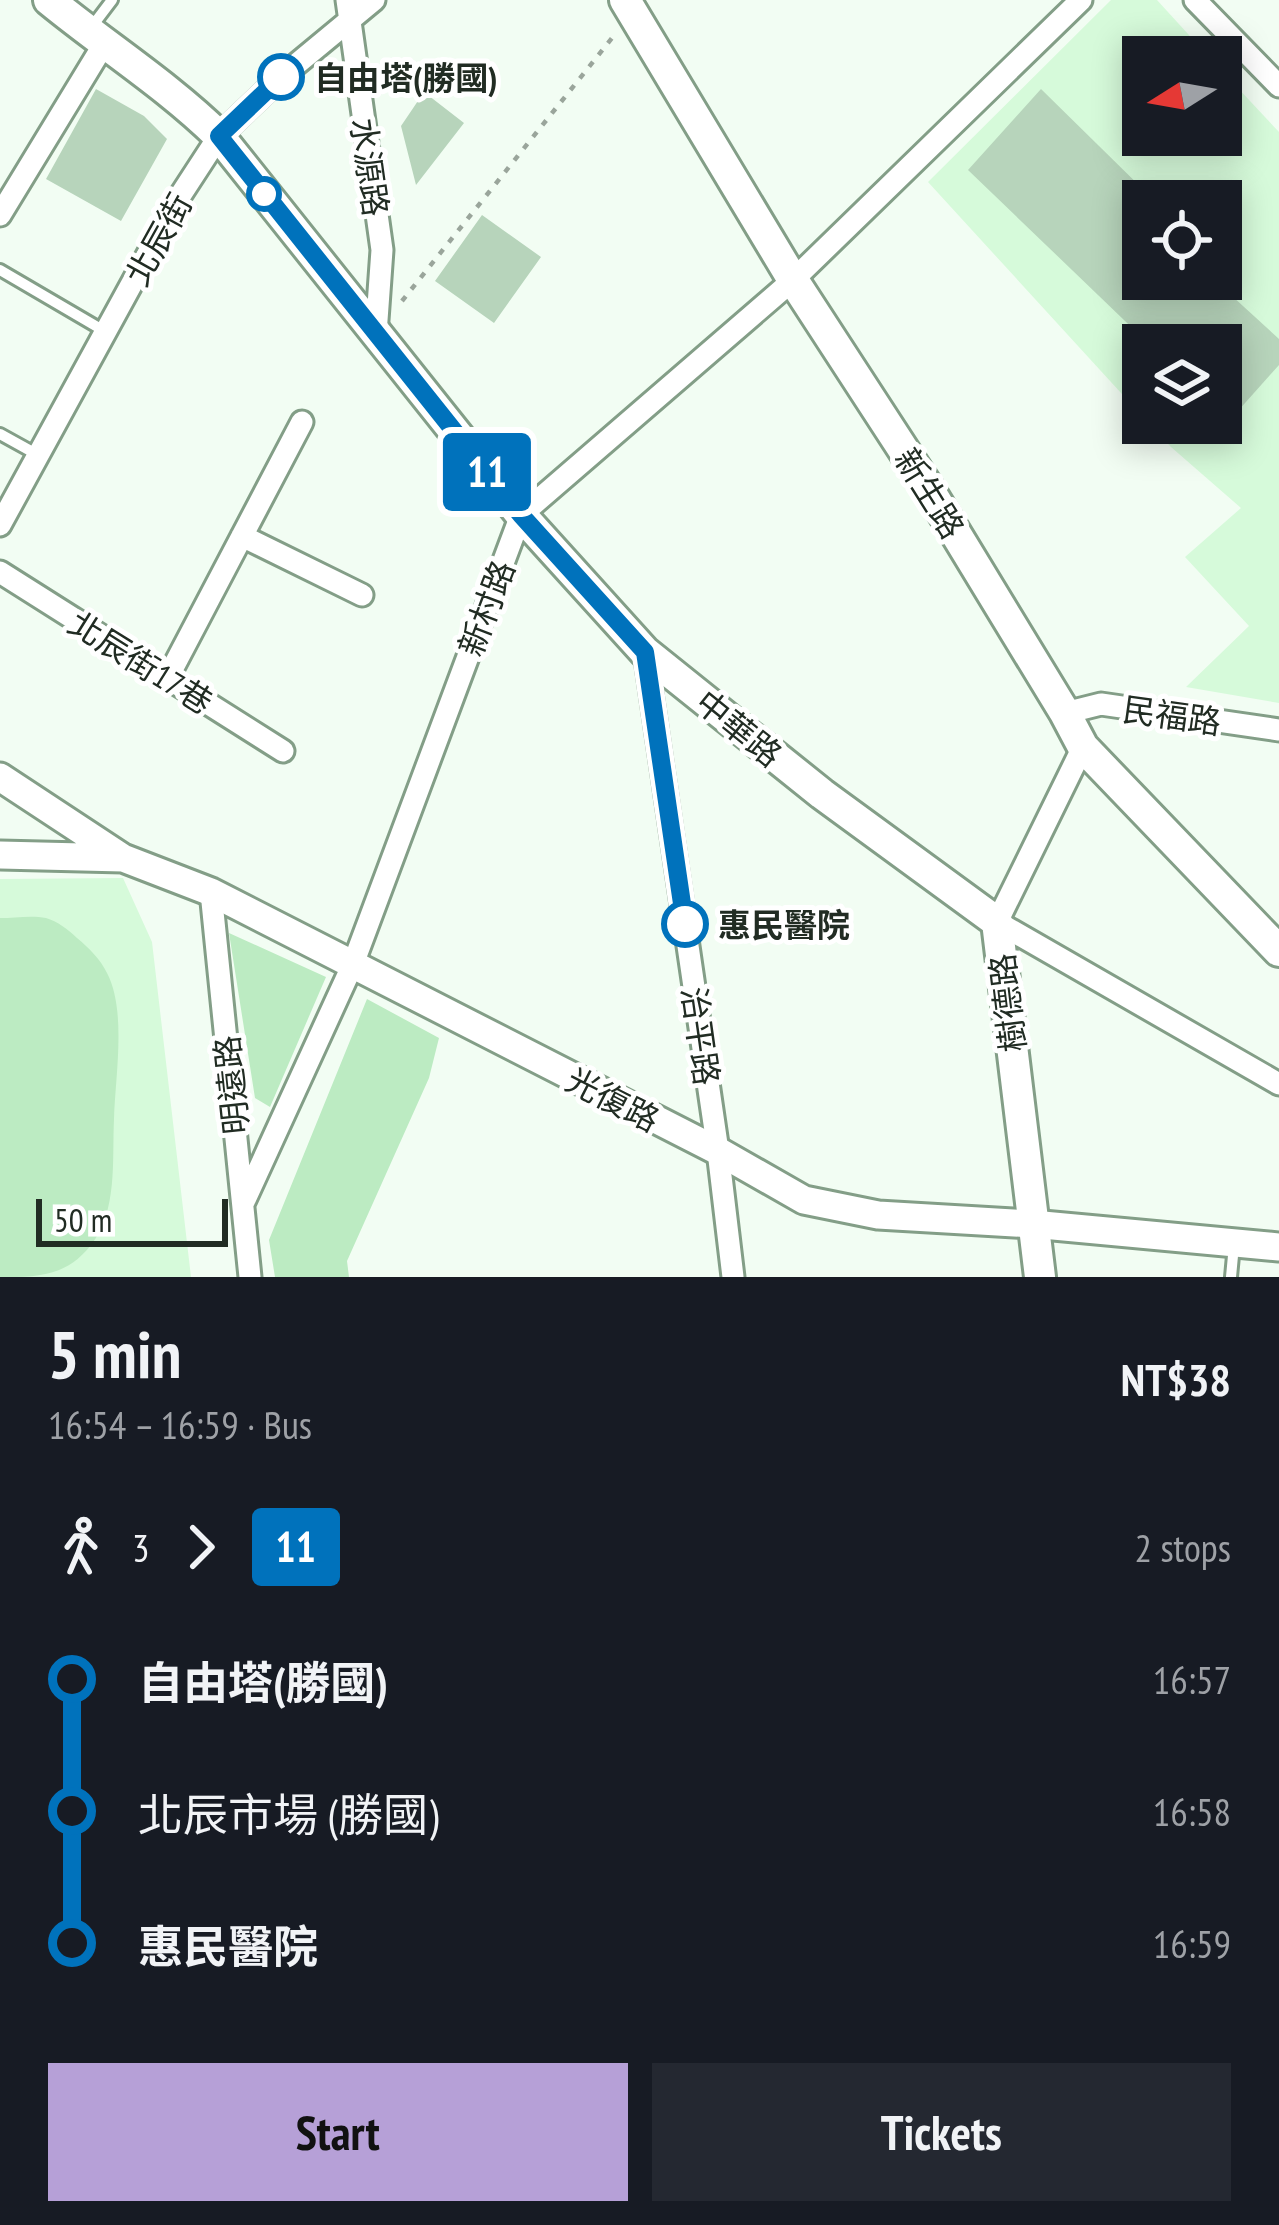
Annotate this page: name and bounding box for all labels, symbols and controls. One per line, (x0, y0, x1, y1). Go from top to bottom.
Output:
north arrow (1122, 36, 1242, 156)
map controls (1122, 36, 1242, 444)
marker: 自由塔(勝國) (259, 55, 303, 99)
place label: 自由塔(勝國) (314, 56, 497, 99)
street label: 水源路 (342, 115, 398, 219)
unlabelled marker (248, 178, 280, 210)
button: locate (1122, 180, 1242, 300)
street label: 北辰街 (115, 185, 201, 293)
button: layers (1122, 324, 1242, 444)
line badge: 11 (433, 433, 541, 511)
street label: 新生路 (886, 440, 974, 546)
text: 11 (467, 444, 507, 499)
street label: 新村路 (448, 554, 524, 662)
street label: 北辰街17巷 (61, 601, 221, 723)
street label: 中華路 (687, 680, 791, 776)
street label: 民福路 (1120, 687, 1224, 743)
marker: 惠民醫院 (663, 902, 707, 946)
place label: 惠民醫院 (718, 903, 850, 946)
street label: 樹德路 (980, 951, 1034, 1055)
street label: 治平路 (673, 984, 729, 1088)
street label: 明遠路 (204, 1034, 258, 1136)
street label: 光復路 (559, 1057, 667, 1141)
scale bar (36, 1193, 228, 1246)
text: 50 m (54, 1198, 112, 1241)
text: 5 min (48, 1311, 181, 1396)
text: NT$38 (1121, 1350, 1231, 1408)
text: 16:54 – 16:59 · Bus (48, 1399, 312, 1450)
icon: walk (48, 1514, 114, 1580)
icon: forward (168, 1514, 234, 1580)
text: 11 (276, 1519, 316, 1574)
text: 3 (132, 1522, 150, 1573)
text: 2 stops (1135, 1522, 1231, 1573)
text: 自由塔(勝國) (138, 1653, 388, 1711)
text: 16:57 (1153, 1654, 1231, 1705)
text: 北辰市場 (勝國) (138, 1785, 439, 1843)
text: 16:58 (1153, 1786, 1231, 1837)
text: 惠民醫院 (138, 1917, 318, 1975)
text: 16:59 (1153, 1918, 1231, 1969)
button: Start (48, 2063, 628, 2201)
button: Tickets (652, 2063, 1231, 2201)

